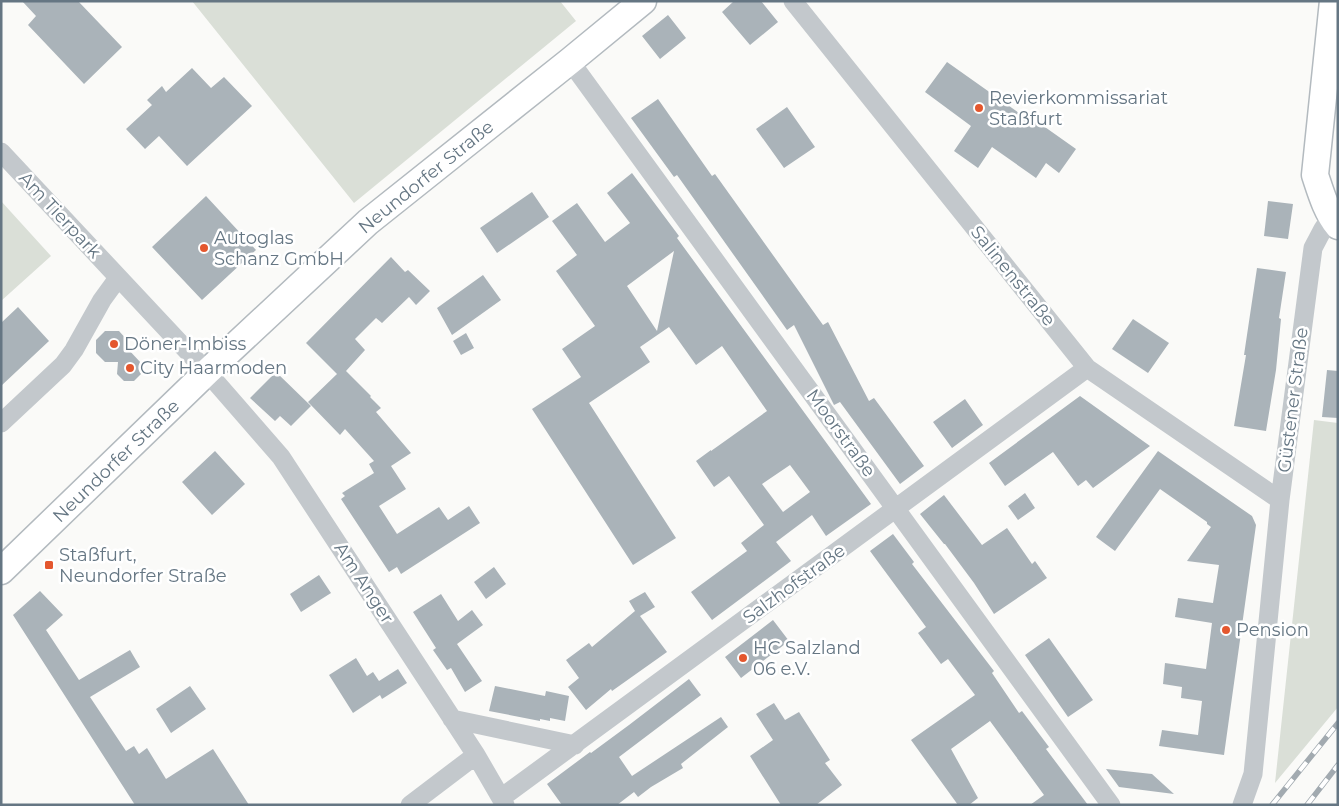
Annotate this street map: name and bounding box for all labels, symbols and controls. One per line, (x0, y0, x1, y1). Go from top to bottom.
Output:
place label: Revierkommissariat Staßfurt (989, 87, 1168, 130)
marker: Revierkommissariat Staßfurt (973, 102, 985, 114)
street label: Neundorfer Straße (354, 116, 498, 238)
street label: Am Tierpark (14, 167, 106, 263)
street label: Salinenstraße (966, 221, 1060, 331)
place label: Autoglas Schanz GmbH (214, 227, 344, 270)
marker: Autoglas Schanz GmbH (198, 242, 210, 254)
street label: Güstener Straße (1273, 326, 1313, 474)
place label: Döner-Imbiss (124, 333, 246, 355)
marker: Döner-Imbiss (108, 338, 120, 350)
place label: City Haarmoden (140, 357, 287, 379)
marker: City Haarmoden (124, 362, 136, 374)
street label: Moorstraße (802, 385, 880, 481)
street label: Neundorfer Straße (48, 395, 184, 527)
street label: Am Anger (330, 538, 398, 628)
street label: Salzhofstraße (738, 539, 850, 629)
place label: Staßfurt, Neundorfer Straße (59, 544, 227, 587)
marker: Staßfurt, Neundorfer Straße (43, 559, 55, 571)
place label: Pension (1236, 619, 1309, 641)
marker: Pension (1220, 624, 1232, 636)
place label: HC Salzland 06 e.V. (753, 637, 861, 680)
marker: HC Salzland 06 e.V. (737, 652, 749, 664)

